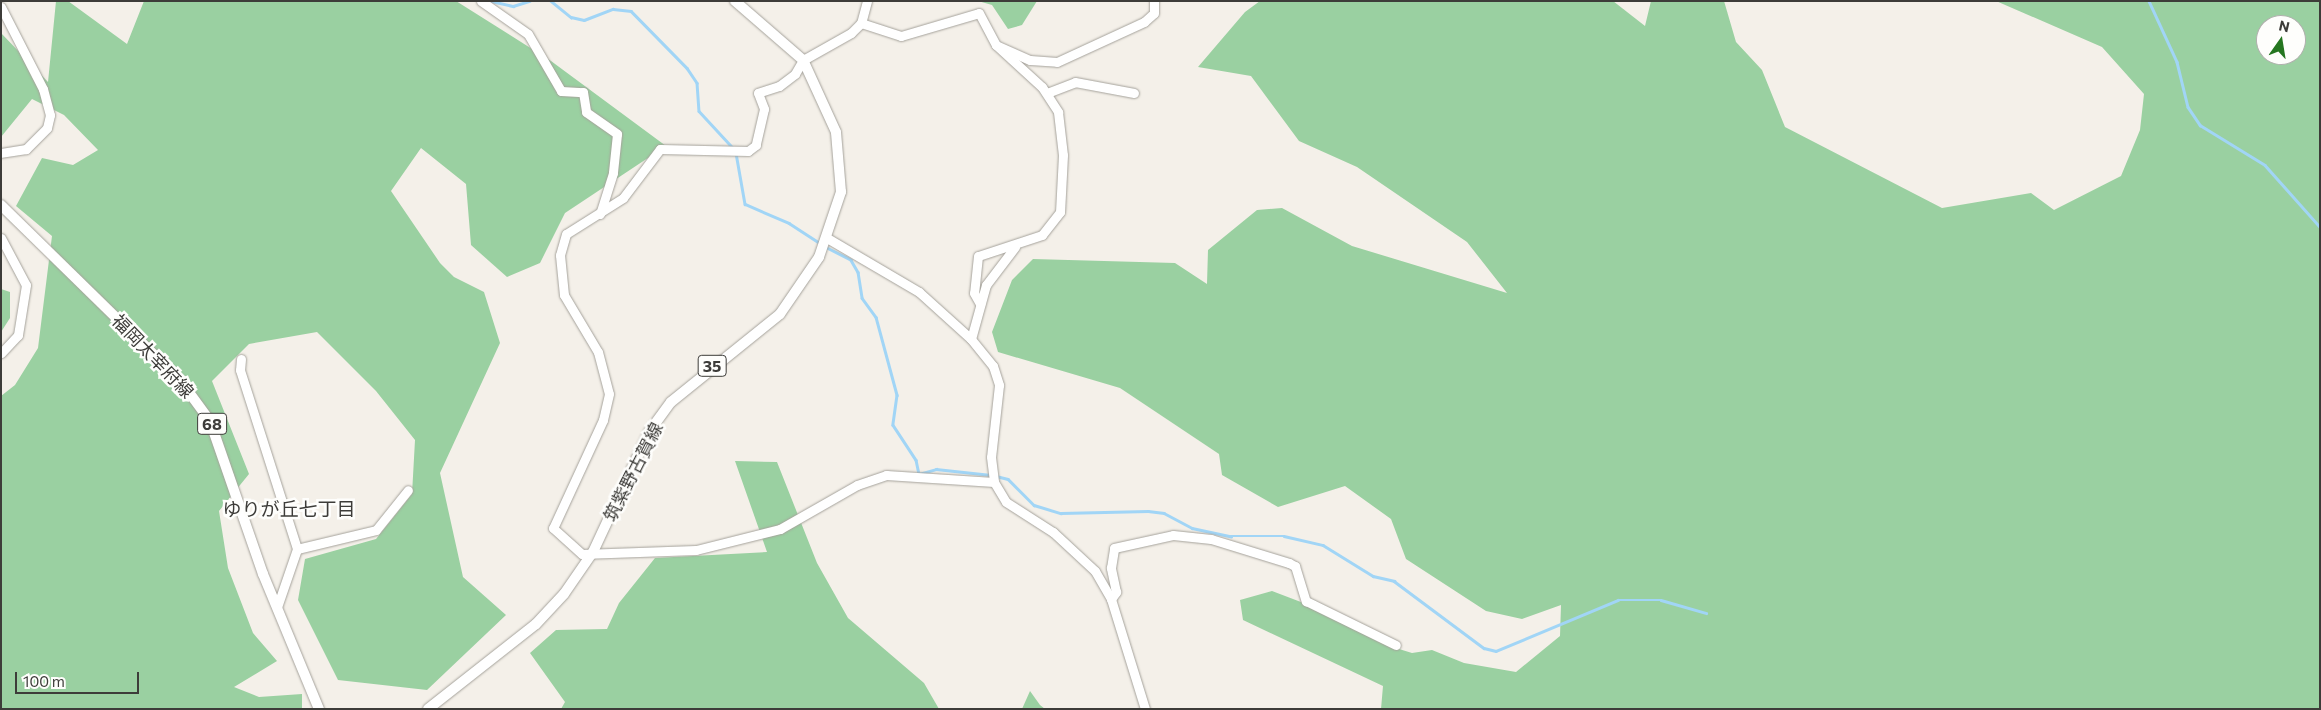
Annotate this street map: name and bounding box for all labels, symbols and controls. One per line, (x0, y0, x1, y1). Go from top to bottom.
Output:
north arrow (2256, 15, 2306, 65)
text: N (2277, 16, 2291, 35)
street label: 福岡太宰府線 (108, 310, 198, 402)
road number: 35 (697, 352, 727, 380)
road number: 68 (197, 410, 227, 438)
street label: 筑紫野古賀線 (599, 419, 667, 525)
district label: ゆりが丘七丁目 (223, 498, 355, 520)
scale bar (18, 662, 141, 694)
text: 100 m (23, 672, 65, 690)

